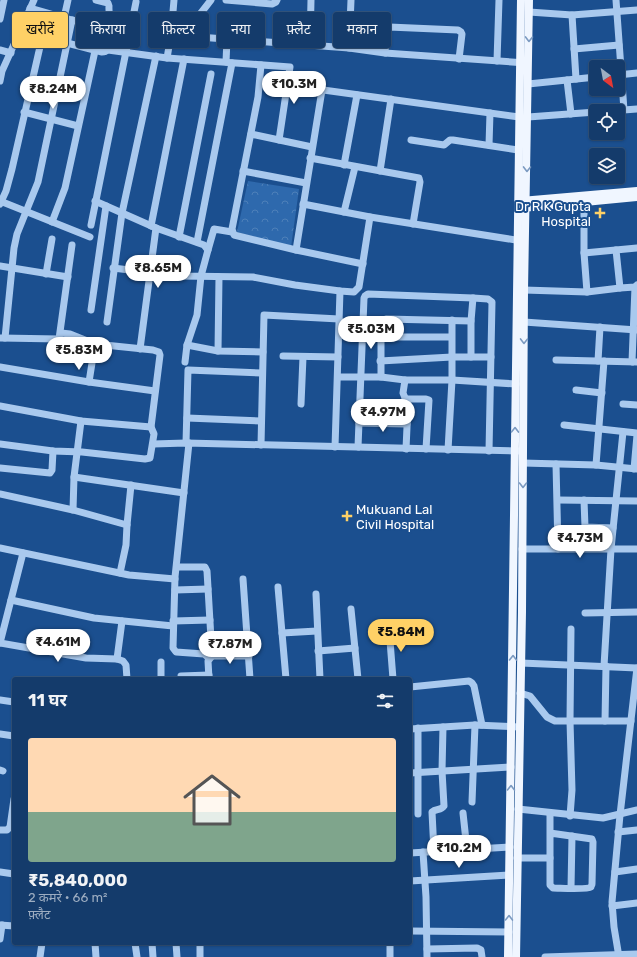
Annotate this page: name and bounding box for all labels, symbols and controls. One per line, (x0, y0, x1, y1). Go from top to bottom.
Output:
chip: खरीदें (12, 12, 68, 48)
chip: किराया (76, 12, 140, 48)
chip: फ़िल्टर (148, 12, 209, 48)
chip: नया (217, 12, 265, 48)
chip: फ़्लैट (273, 12, 325, 48)
chip: मकान (333, 12, 391, 48)
one-way arrow (525, 36, 533, 42)
north arrow (589, 60, 625, 96)
map controls (589, 60, 625, 184)
pin: ₹10.3M (261, 71, 327, 105)
pin: ₹8.24M (20, 76, 86, 110)
text: ₹10.3M (271, 76, 317, 91)
text: ₹8.24M (29, 81, 77, 96)
button: locate (589, 104, 625, 140)
button: layers (589, 148, 625, 184)
one-way arrow (523, 166, 531, 172)
place label: Dr R K Gupta Hospital (515, 199, 591, 229)
marker: Dr R K Gupta Hospital (594, 207, 606, 219)
pin: ₹8.65M (125, 255, 191, 289)
text: ₹8.65M (134, 260, 182, 275)
pin: ₹5.03M (338, 316, 404, 350)
text: ₹5.03M (347, 321, 395, 336)
pin: ₹5.83M (46, 337, 112, 371)
one-way arrow (520, 338, 528, 344)
text: ₹5.83M (55, 342, 103, 357)
pin: ₹4.97M (350, 399, 416, 433)
text: ₹4.97M (360, 404, 406, 419)
one-way arrow (511, 427, 520, 433)
one-way arrow (519, 482, 527, 488)
place label: Mukuand Lal Civil Hospital (356, 502, 434, 532)
marker: Mukuand Lal Civil Hospital (341, 510, 353, 522)
pin: ₹4.73M (547, 525, 613, 559)
text: ₹4.73M (557, 530, 603, 545)
pin: ₹5.84M (368, 619, 434, 653)
text: ₹5.84M (377, 624, 425, 639)
pin: ₹4.61M (25, 629, 91, 663)
pin: ₹7.87M (197, 631, 263, 665)
text: ₹4.61M (35, 634, 81, 649)
text: ₹7.87M (207, 636, 253, 651)
one-way arrow (508, 655, 517, 661)
text: 11 घर (28, 690, 67, 710)
icon: filters (374, 690, 396, 712)
icon: home (176, 764, 248, 836)
one-way arrow (507, 785, 515, 791)
pin: ₹10.2M (426, 835, 492, 869)
text: ₹10.2M (436, 840, 482, 855)
text: ₹5,840,000 (28, 870, 128, 890)
text: 2 कमरे · 66 m² (28, 890, 107, 905)
text: फ़्लैट (28, 907, 51, 922)
one-way arrow (505, 915, 513, 921)

